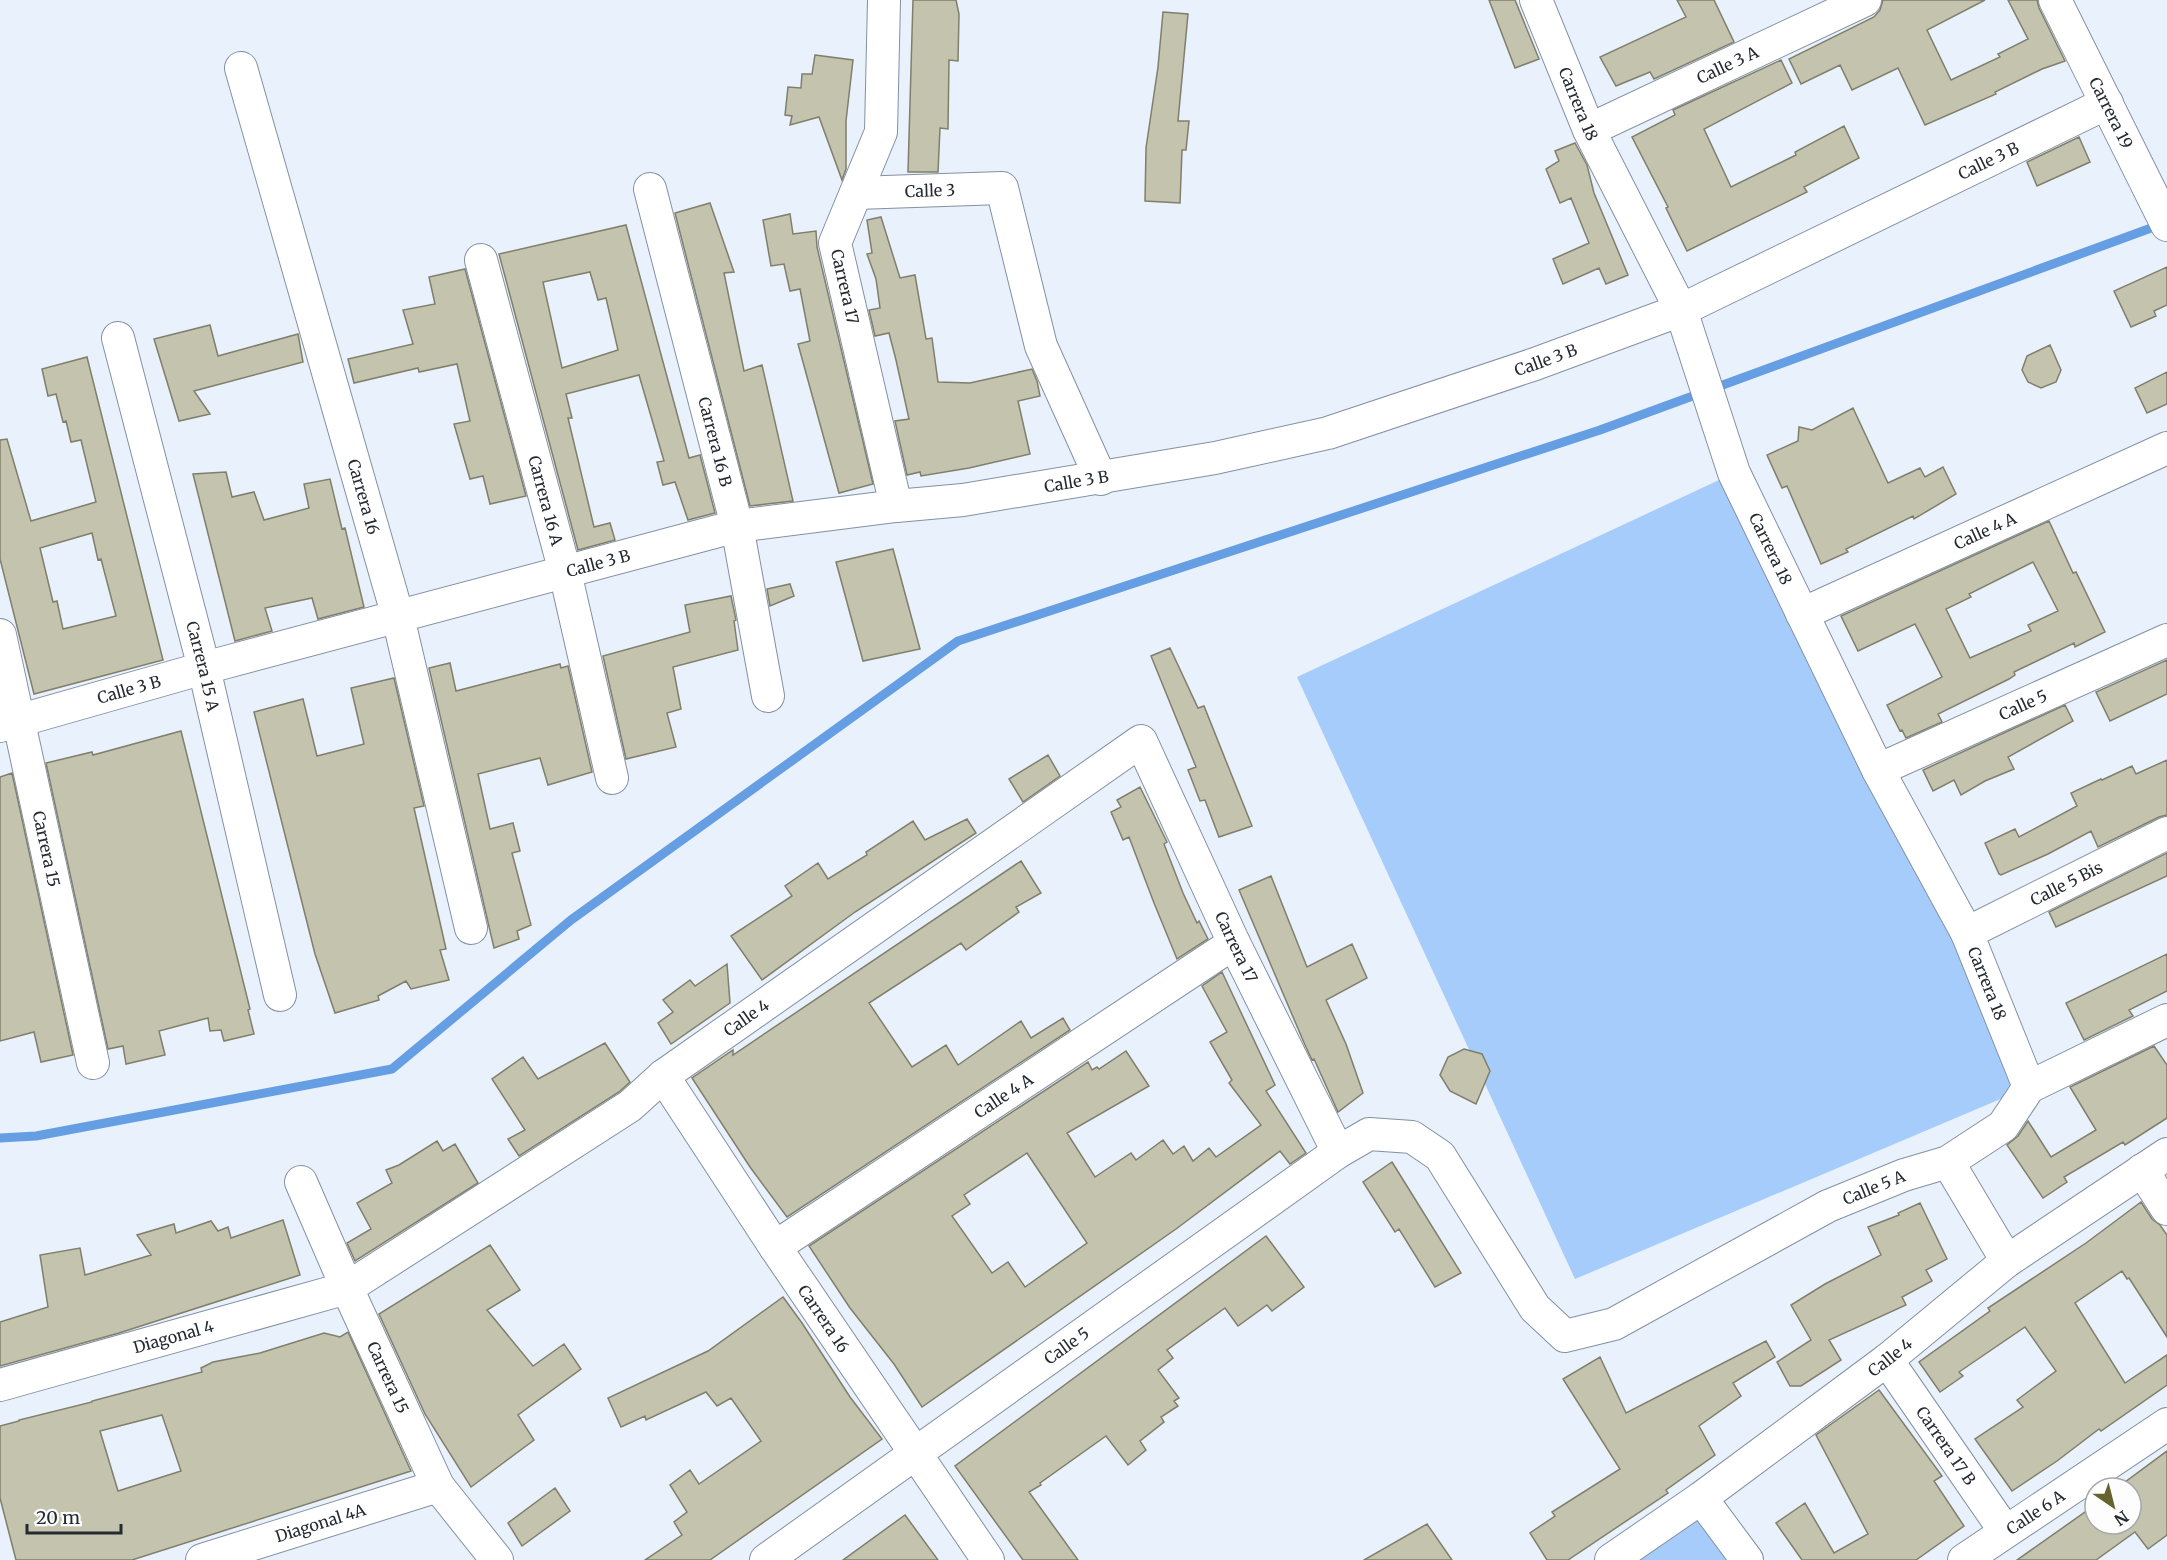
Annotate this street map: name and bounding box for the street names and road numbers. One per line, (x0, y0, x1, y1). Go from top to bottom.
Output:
street label: Calle 3 A (1693, 41, 1762, 88)
street label: Carrera 18 (1554, 64, 1603, 144)
street label: Carrera 19 (2085, 74, 2137, 152)
street label: Calle 3 B (1955, 137, 2022, 184)
street label: Calle 3 (904, 180, 956, 201)
street label: Carrera 17 (827, 247, 864, 326)
street label: Calle 3 B (1512, 339, 1580, 380)
street label: Carrera 16 B (694, 395, 736, 489)
street label: Carrera 16 A (524, 453, 568, 548)
street label: Carrera 16 (343, 457, 384, 537)
street label: Calle 3 B (1043, 466, 1110, 496)
street label: Calle 4 A (1951, 508, 2020, 554)
street label: Carrera 18 (1745, 509, 1797, 588)
street label: Calle 3 B (564, 545, 632, 581)
street label: Carrera 15 A (182, 619, 224, 714)
street label: Calle 3 B (95, 671, 163, 708)
street label: Calle 5 (1996, 685, 2050, 724)
street label: Carrera 15 (29, 809, 64, 889)
street label: Calle 5 Bis (2027, 857, 2106, 910)
street label: Carrera 17 (1211, 908, 1262, 986)
street label: Carrera 18 (1964, 944, 2011, 1023)
street label: Calle 4 (720, 995, 773, 1041)
street label: Calle 4 A (970, 1069, 1037, 1122)
street label: Calle 5 A (1840, 1165, 1909, 1209)
street label: Carrera 16 (794, 1281, 854, 1356)
street label: Diagonal 4 (131, 1316, 216, 1357)
street label: Calle 5 (1040, 1323, 1093, 1369)
street label: Calle 4 (1864, 1333, 1916, 1381)
street label: Carrera 15 (363, 1338, 413, 1417)
street label: Carrera 17 B (1912, 1402, 1980, 1489)
street label: Calle 6 A (2002, 1485, 2069, 1539)
street label: Diagonal 4A (273, 1499, 369, 1546)

